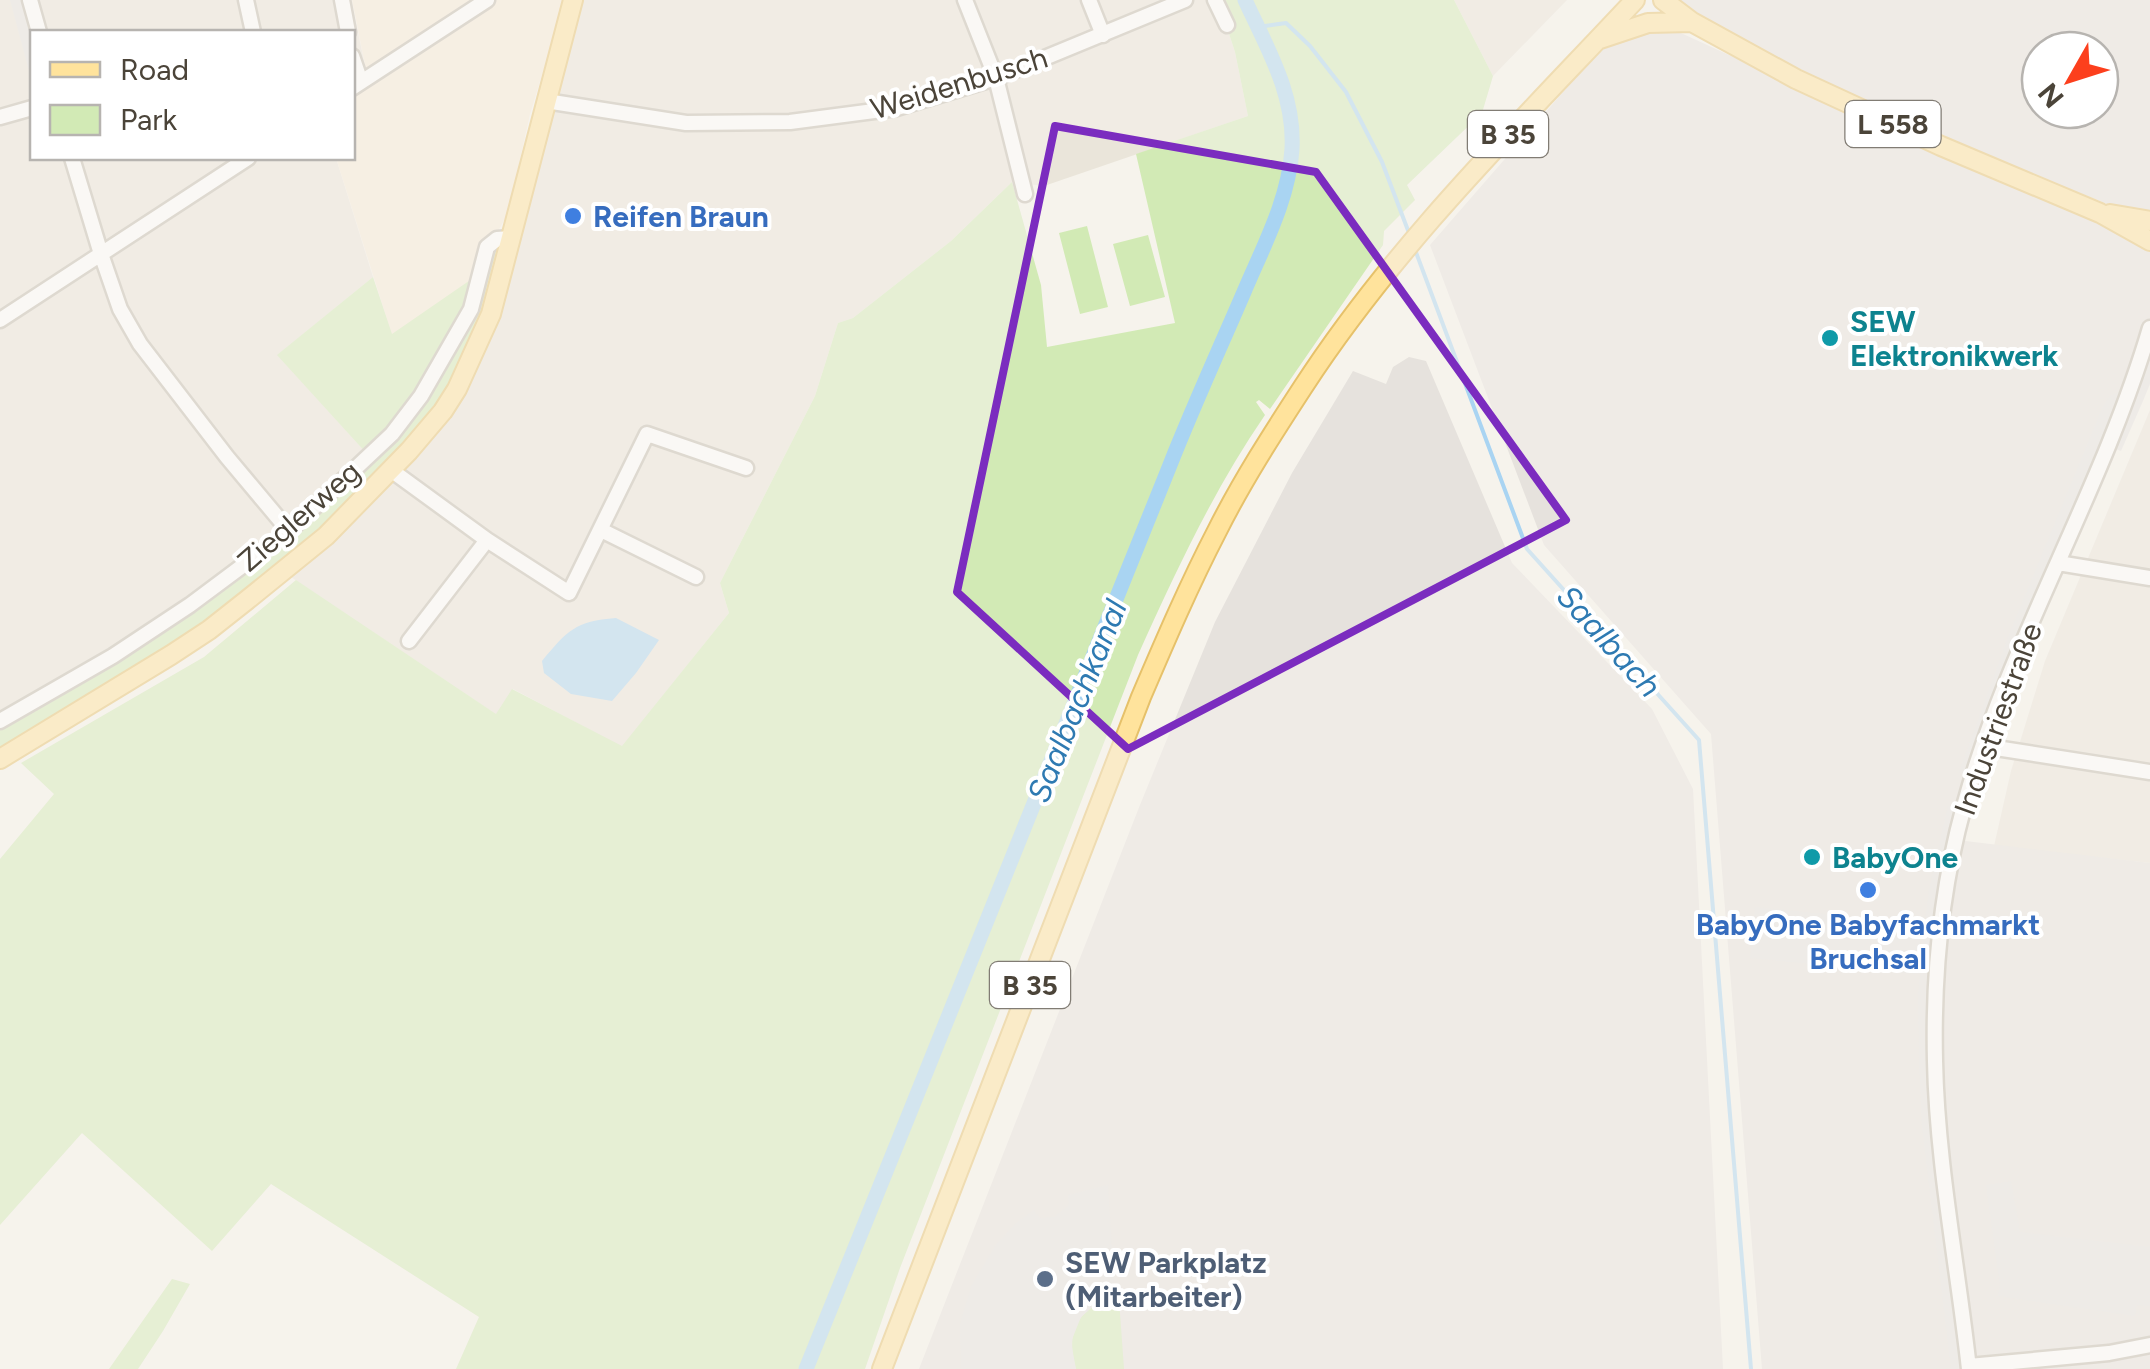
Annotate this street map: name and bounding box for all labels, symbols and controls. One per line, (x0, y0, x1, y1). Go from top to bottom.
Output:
legend (30, 30, 355, 160)
north arrow (2020, 30, 2120, 130)
street label: Weidenbusch (866, 39, 1052, 127)
text: Road (120, 51, 189, 88)
text: N (2031, 77, 2071, 115)
text: Park (120, 101, 178, 138)
road number: L 558 (1846, 101, 1940, 147)
road number: B 35 (1468, 111, 1548, 157)
place label: Reifen Braun (593, 198, 769, 235)
marker: Reifen Braun (562, 205, 584, 227)
place label: SEW Elektronikwerk (1850, 303, 2058, 374)
marker: SEW Elektronikwerk (1819, 327, 1841, 349)
street label: Zieglerweg (230, 453, 368, 579)
water label: Saalbach (1549, 577, 1669, 705)
water label: Saalbachkanal (1019, 593, 1135, 808)
street label: Industriestraße (1946, 618, 2050, 820)
place label: BabyOne (1832, 839, 1958, 876)
marker: BabyOne (1801, 846, 1823, 868)
marker: BabyOne Babyfachmarkt Bruchsal (1857, 879, 1879, 901)
place label: BabyOne Babyfachmarkt Bruchsal (1696, 906, 2040, 977)
road number: B 35 (990, 962, 1070, 1008)
place label: SEW Parkplatz (Mitarbeiter) (1065, 1244, 1267, 1315)
marker: SEW Parkplatz (Mitarbeiter) (1034, 1268, 1056, 1290)

